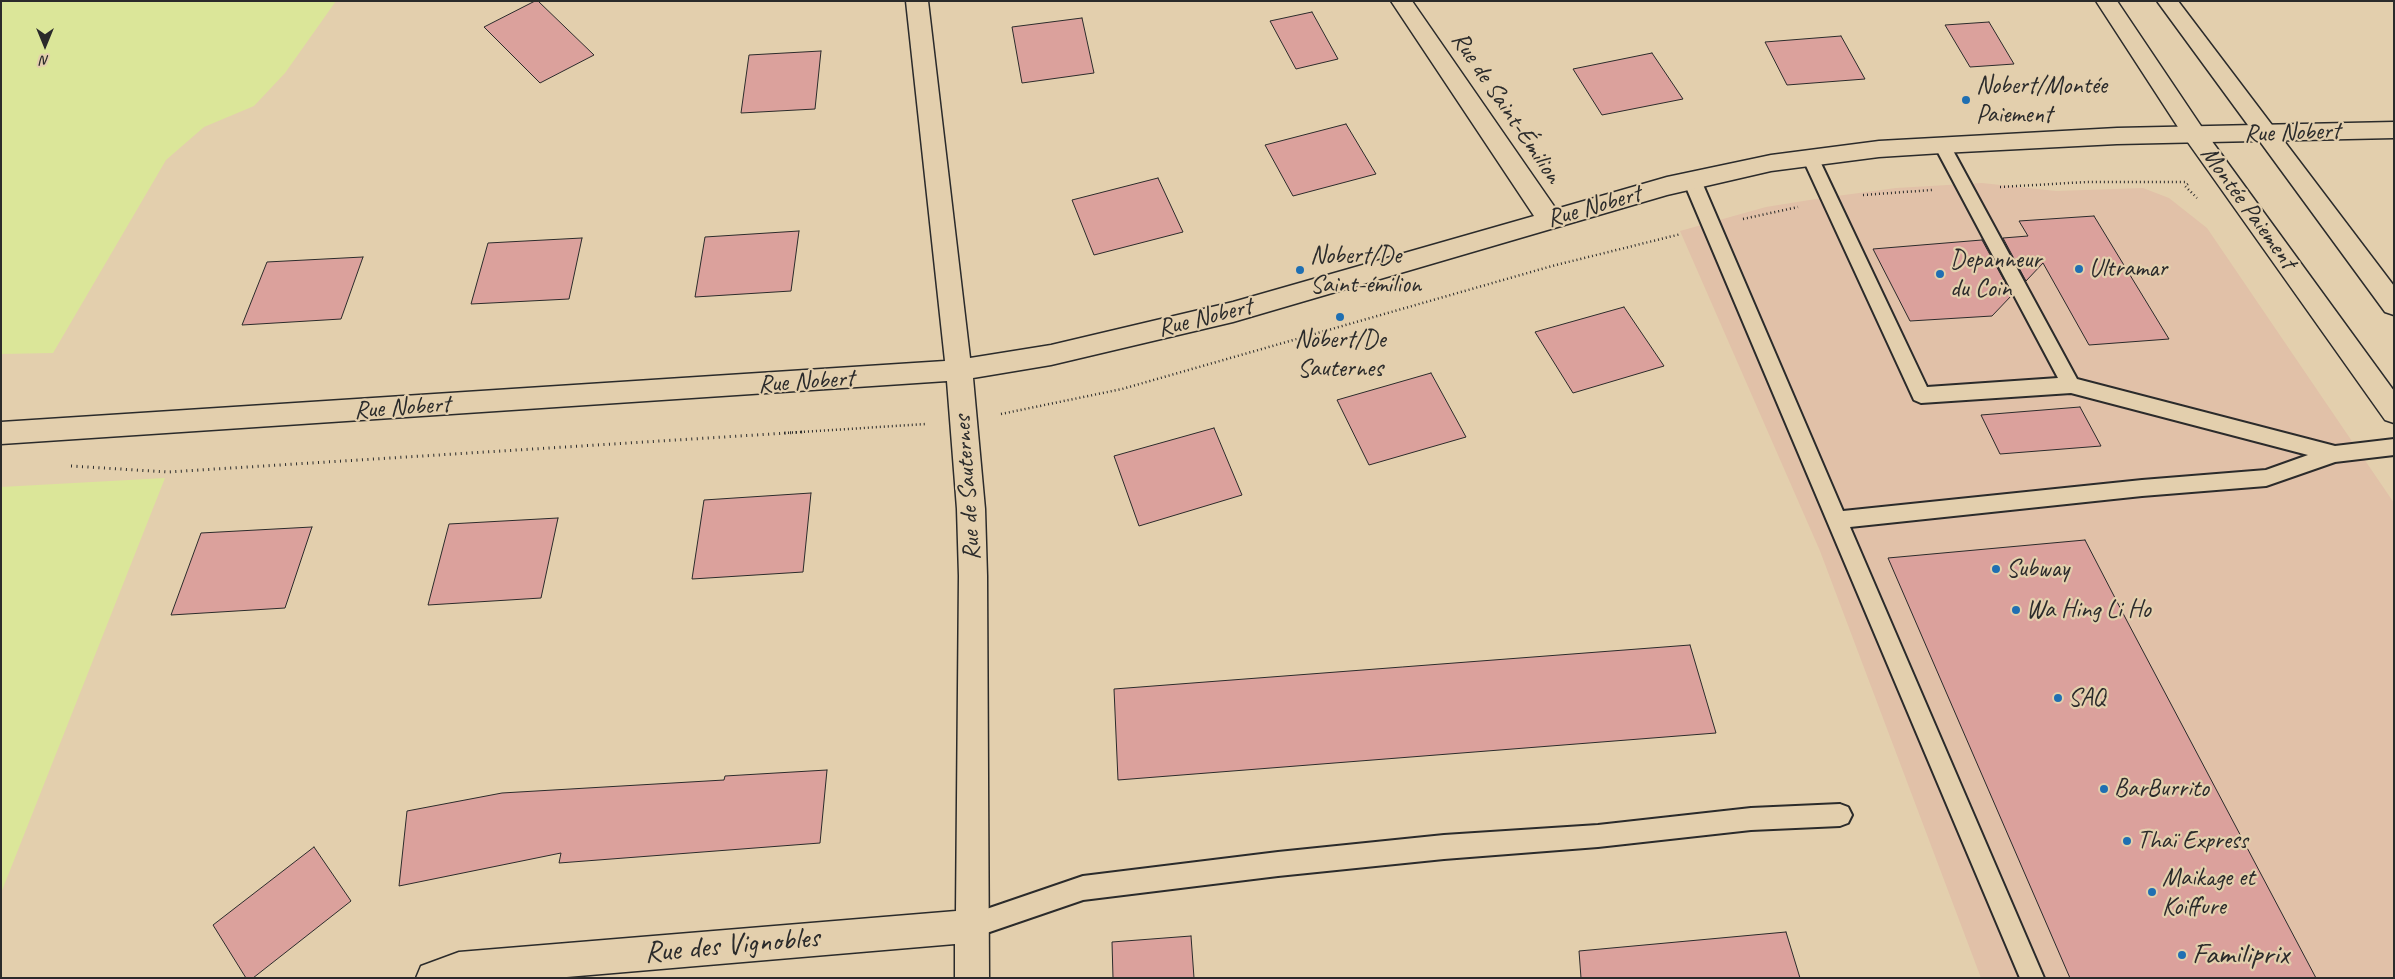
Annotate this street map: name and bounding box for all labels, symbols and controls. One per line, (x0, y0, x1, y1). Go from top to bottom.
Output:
north arrow (20, 20, 70, 70)
street label: Rue de Saint-Émilion (1444, 26, 1568, 190)
text: N (41, 52, 49, 69)
place label: Nobert/Montée Paiement (1976, 71, 2107, 130)
marker: Nobert/Montée Paiement (1960, 94, 1972, 106)
street label: Rue Nobert (2243, 116, 2341, 150)
street label: Montée Paiement (2193, 141, 2303, 275)
street label: Rue Nobert (1544, 179, 1644, 235)
place label: Nobert/De Saint-émilion (1310, 241, 1421, 300)
place label: Depanneur du Coin (1950, 245, 2041, 304)
place label: Ultramar (2089, 254, 2167, 284)
marker: Ultramar (2073, 263, 2085, 275)
marker: Nobert/De Saint-émilion (1294, 264, 1306, 276)
marker: Depanneur du Coin (1934, 268, 1946, 280)
street label: Rue Nobert (1155, 292, 1255, 344)
marker: Nobert/De Sauternes (1334, 311, 1346, 323)
place label: Nobert/De Sauternes (1294, 325, 1386, 384)
street label: Rue Nobert (757, 364, 855, 400)
street label: Rue Nobert (353, 390, 451, 426)
street label: Rue de Sauternes (948, 414, 988, 562)
place label: Subway (2006, 554, 2069, 584)
marker: Subway (1990, 563, 2002, 575)
place label: Wa Hing Li Ho (2026, 595, 2151, 625)
marker: Wa Hing Li Ho (2010, 604, 2022, 616)
place label: SAQ (2068, 683, 2105, 713)
marker: SAQ (2052, 692, 2064, 704)
place label: BarBurrito (2114, 774, 2209, 804)
marker: BarBurrito (2098, 783, 2110, 795)
place label: Thaï Express (2137, 826, 2248, 856)
marker: Thaï Express (2121, 835, 2133, 847)
place label: Maikage et Koiffure (2162, 863, 2254, 922)
marker: Maikage et Koiffure (2146, 886, 2158, 898)
street label: Rue des Vignobles (643, 920, 821, 972)
place label: Familiprix (2192, 937, 2289, 973)
marker: Familiprix (2176, 949, 2188, 961)

